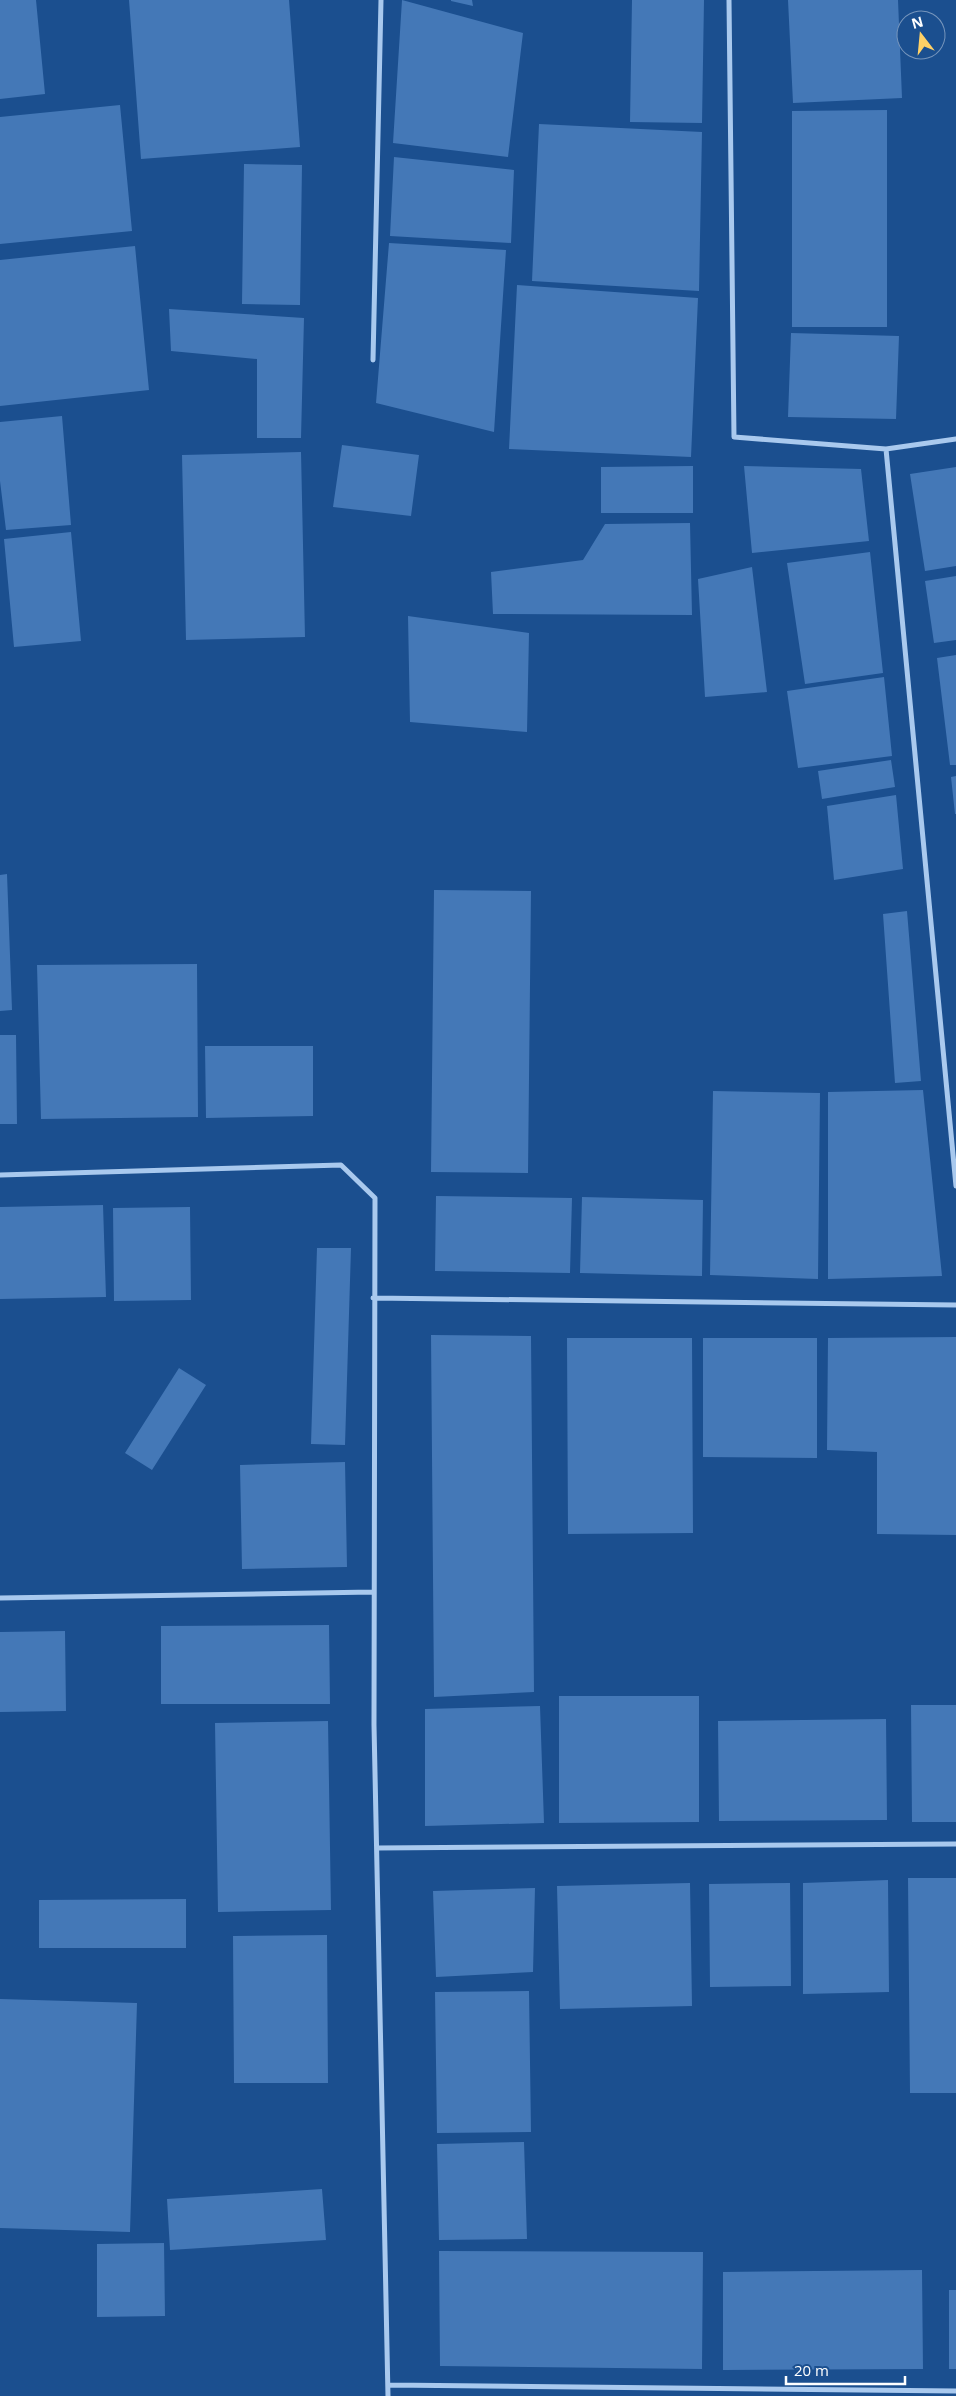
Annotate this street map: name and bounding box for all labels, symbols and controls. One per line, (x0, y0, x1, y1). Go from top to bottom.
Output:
north arrow (896, 10, 946, 60)
text: N (909, 11, 925, 33)
scale bar (786, 2354, 905, 2386)
text: 20 m (794, 2360, 829, 2380)

